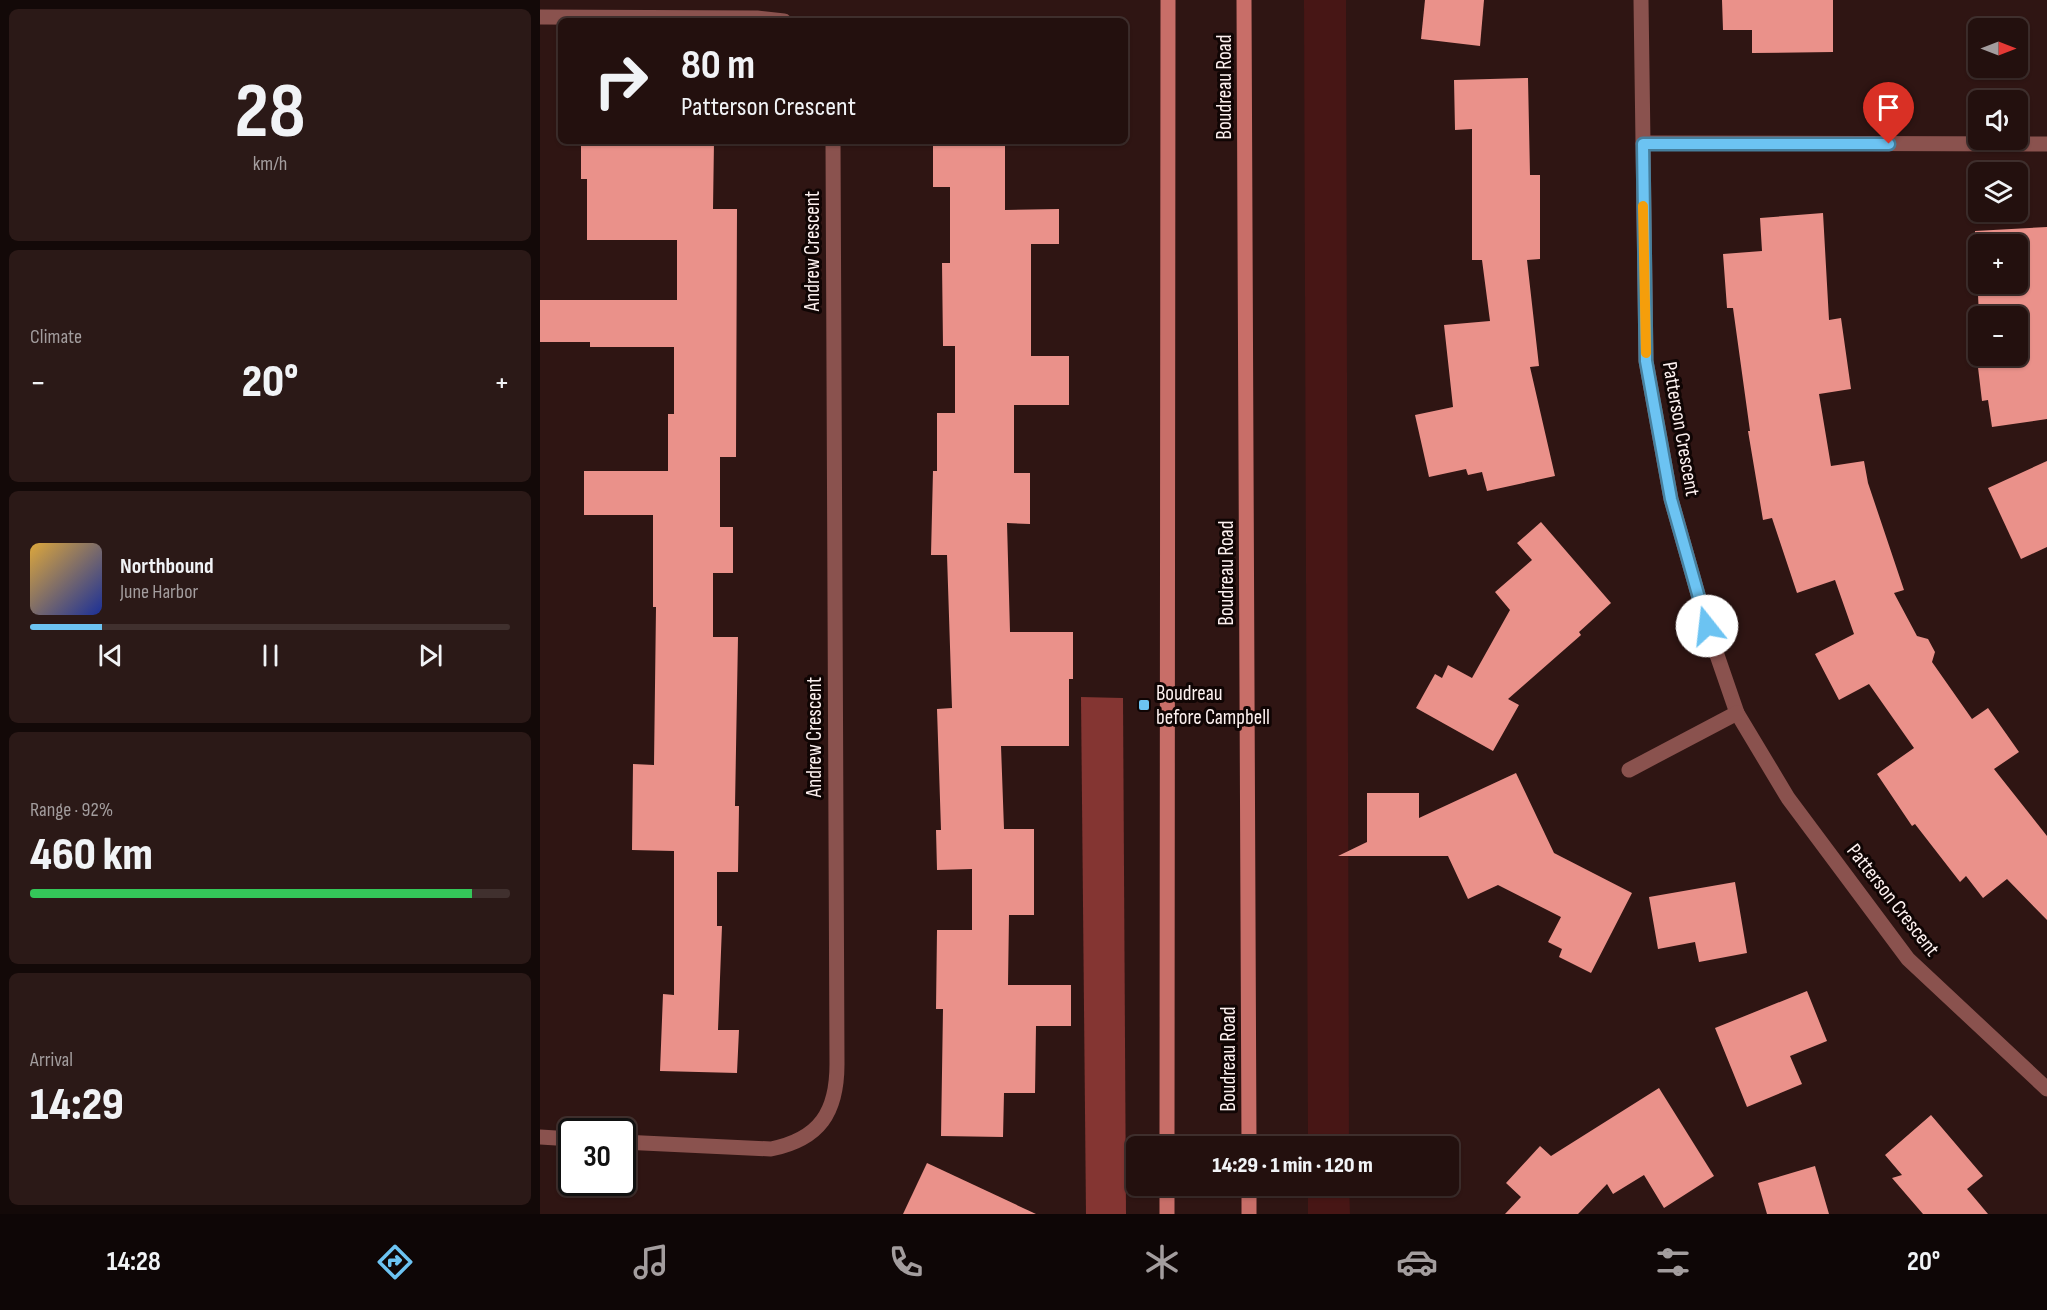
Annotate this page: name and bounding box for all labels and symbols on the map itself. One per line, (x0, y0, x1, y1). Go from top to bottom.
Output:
north arrow (1968, 18, 2028, 78)
street label: Boudreau Road (1212, 35, 1237, 139)
pin (1863, 82, 1914, 144)
street label: Andrew Crescent (800, 191, 825, 312)
street label: Patterson Crescent (1657, 360, 1705, 498)
street label: Boudreau Road (1214, 521, 1239, 625)
position arrow (1675, 594, 1739, 658)
street label: Andrew Crescent (802, 677, 827, 798)
place label: Boudreau before Campbell (1156, 681, 1270, 730)
marker: Boudreau before Campbell (1137, 698, 1151, 712)
street label: Patterson Crescent (1841, 839, 1945, 961)
street label: Boudreau Road (1216, 1007, 1241, 1111)
speed limit sign: 30 (558, 1118, 636, 1196)

